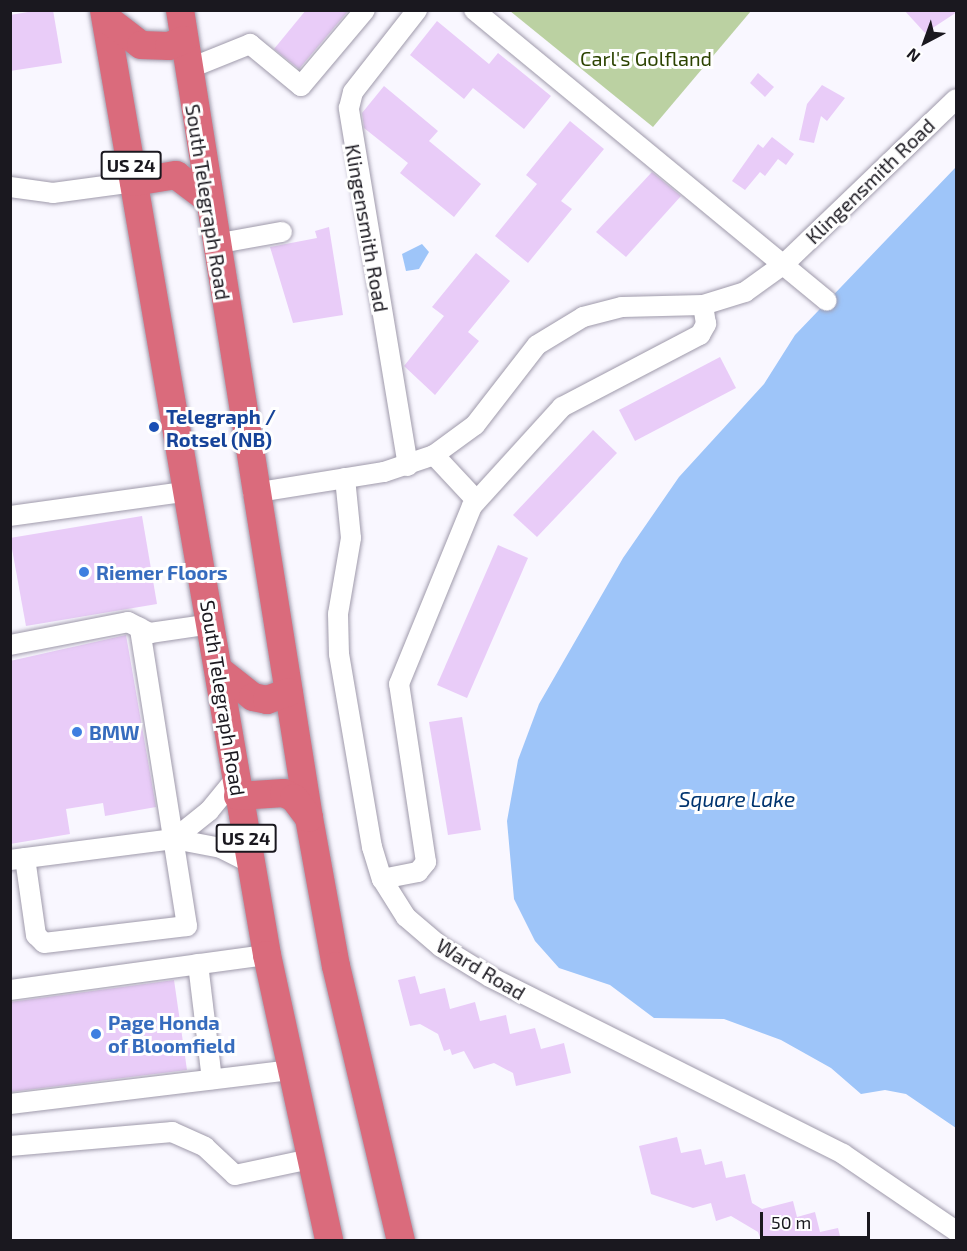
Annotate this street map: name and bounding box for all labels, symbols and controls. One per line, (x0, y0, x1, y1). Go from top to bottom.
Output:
north arrow (895, 12, 955, 72)
text: N (902, 45, 923, 67)
park label: Carl's Golfland (580, 46, 712, 70)
street label: South Telegraph Road (181, 102, 235, 302)
street label: Klingensmith Road (800, 113, 940, 249)
street label: Klingensmith Road (340, 142, 394, 314)
road number: US 24 (100, 150, 162, 180)
place label: Telegraph / Rotsel (NB) (166, 404, 276, 451)
marker: Telegraph / Rotsel (NB) (147, 420, 161, 434)
place label: Riemer Floors (96, 560, 228, 584)
marker: Riemer Floors (77, 565, 91, 579)
street label: South Telegraph Road (196, 598, 250, 798)
place label: BMW (89, 720, 140, 744)
marker: BMW (70, 725, 84, 739)
water label: Square Lake (679, 786, 795, 812)
road number: US 24 (214, 823, 278, 853)
street label: Ward Road (432, 933, 530, 1005)
place label: Page Honda of Bloomfield (108, 1011, 236, 1058)
marker: Page Honda of Bloomfield (89, 1027, 103, 1041)
scale bar (763, 1200, 872, 1238)
text: 50 m (771, 1211, 811, 1233)

